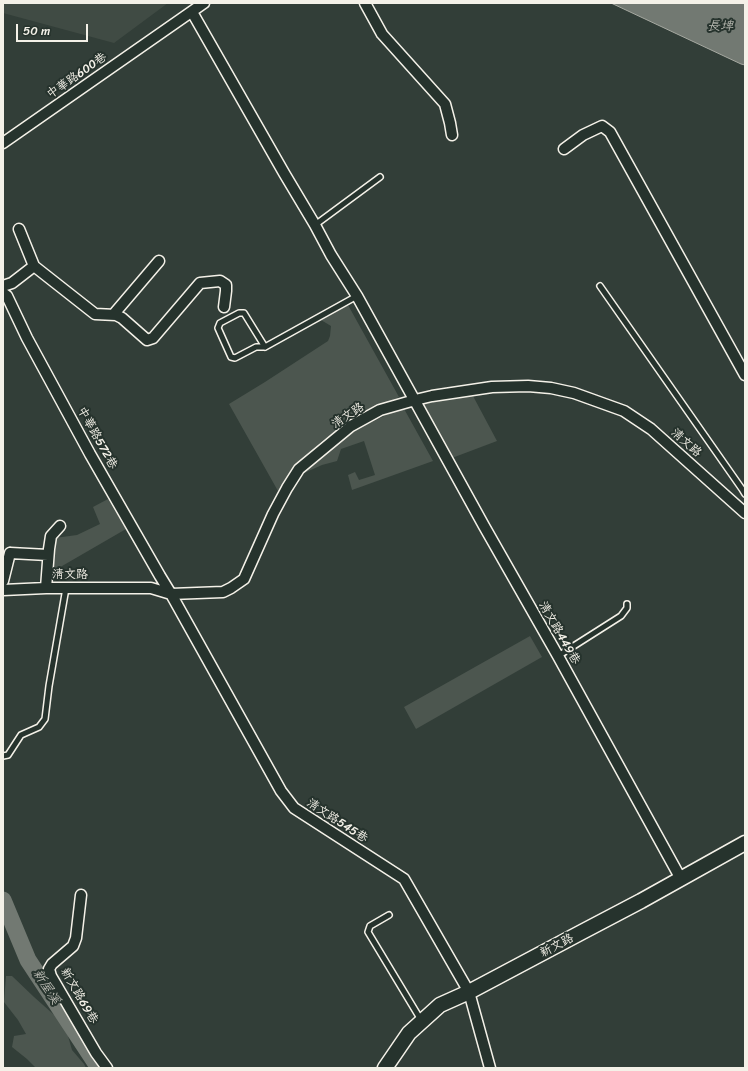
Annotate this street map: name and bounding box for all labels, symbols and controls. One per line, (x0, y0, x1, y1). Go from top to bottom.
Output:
scale bar (18, 16, 90, 42)
water label: 長埤 (707, 19, 733, 35)
text: 50 m (23, 20, 50, 42)
street label: 中華路600巷 (44, 50, 110, 102)
street label: 清文路 (329, 400, 367, 432)
street label: 中華路572巷 (74, 404, 120, 472)
street label: 清文路 (668, 426, 704, 460)
street label: 清文路 (52, 568, 88, 582)
street label: 清文路449巷 (535, 599, 583, 667)
street label: 清文路545巷 (304, 796, 370, 846)
street label: 新文路 (538, 931, 576, 961)
street label: 新文路69巷 (57, 965, 101, 1027)
water label: 新屋溪 (29, 966, 63, 1008)

